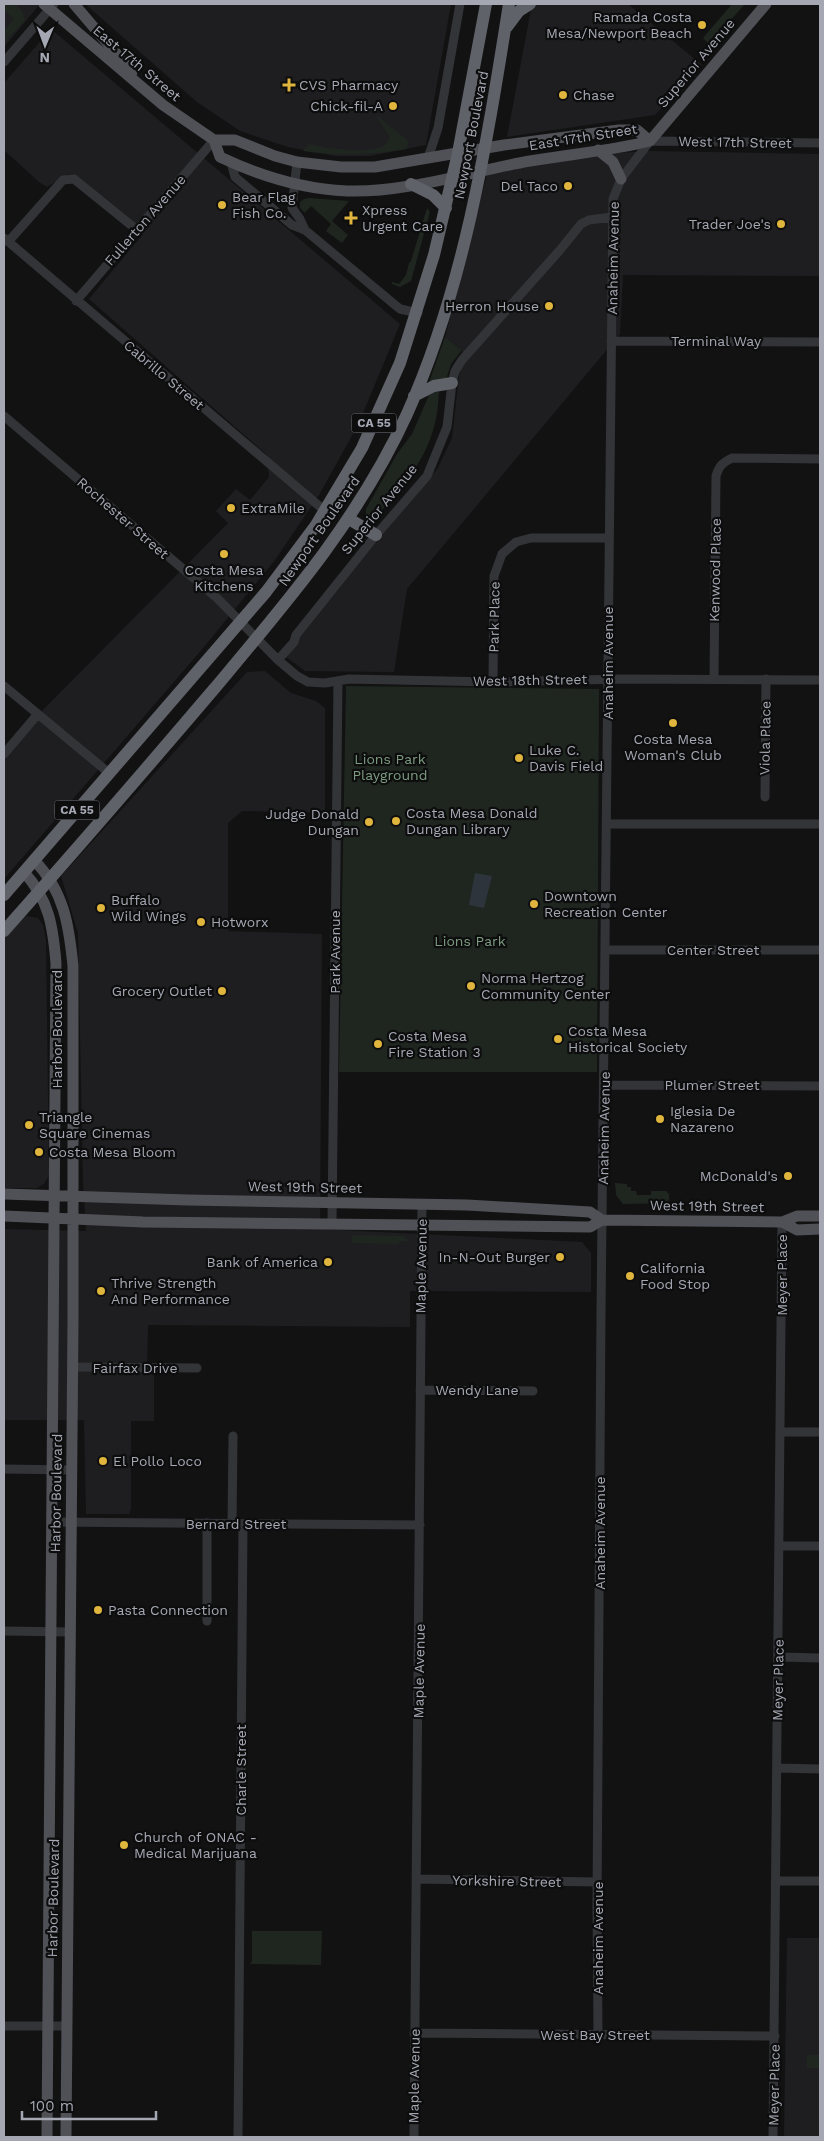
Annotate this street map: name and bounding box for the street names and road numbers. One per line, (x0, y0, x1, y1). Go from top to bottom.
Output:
street label: Superior Avenue (654, 15, 738, 111)
street label: East 17th Street (90, 22, 184, 104)
street label: Newport Boulevard (451, 69, 491, 201)
street label: East 17th Street (528, 121, 638, 153)
street label: West 17th Street (678, 133, 792, 151)
street label: Fullerton Avenue (101, 171, 189, 269)
street label: Anaheim Avenue (604, 201, 622, 315)
street label: Terminal Way (671, 333, 762, 349)
street label: Cabrillo Street (121, 337, 207, 413)
road number: CA 55 (352, 413, 396, 432)
street label: Superior Avenue (338, 461, 420, 557)
street label: Newport Boulevard (275, 473, 363, 589)
street label: Rochester Street (74, 474, 172, 562)
street label: Kenwood Place (706, 518, 724, 622)
street label: Park Place (485, 581, 503, 653)
street label: Anaheim Avenue (600, 606, 616, 720)
street label: West 18th Street (473, 671, 587, 689)
street label: Viola Place (756, 701, 774, 775)
road number: CA 55 (54, 800, 100, 820)
street label: Park Avenue (327, 910, 343, 994)
street label: Center Street (667, 942, 759, 958)
street label: Harbor Boulevard (49, 970, 65, 1088)
street label: Anaheim Avenue (595, 1071, 613, 1185)
street label: Plumer Street (664, 1077, 760, 1093)
street label: West 19th Street (248, 1178, 362, 1196)
street label: West 19th Street (650, 1197, 764, 1215)
street label: Maple Avenue (412, 1219, 430, 1313)
street label: Meyer Place (774, 1234, 790, 1316)
street label: Fairfax Drive (93, 1360, 177, 1376)
street label: Wendy Lane (435, 1382, 519, 1398)
street label: Harbor Boulevard (47, 1433, 65, 1553)
street label: Anaheim Avenue (592, 1476, 608, 1590)
street label: Bernard Street (186, 1516, 286, 1532)
street label: Maple Avenue (410, 1624, 428, 1718)
street label: Meyer Place (769, 1639, 787, 1721)
street label: Charle Street (233, 1724, 249, 1816)
street label: Harbor Boulevard (44, 1838, 62, 1958)
street label: Yorkshire Street (452, 1872, 562, 1890)
street label: Anaheim Avenue (590, 1881, 606, 1995)
street label: West Bay Street (540, 2027, 650, 2043)
street label: Maple Avenue (405, 2029, 423, 2123)
street label: Meyer Place (765, 2044, 783, 2126)

